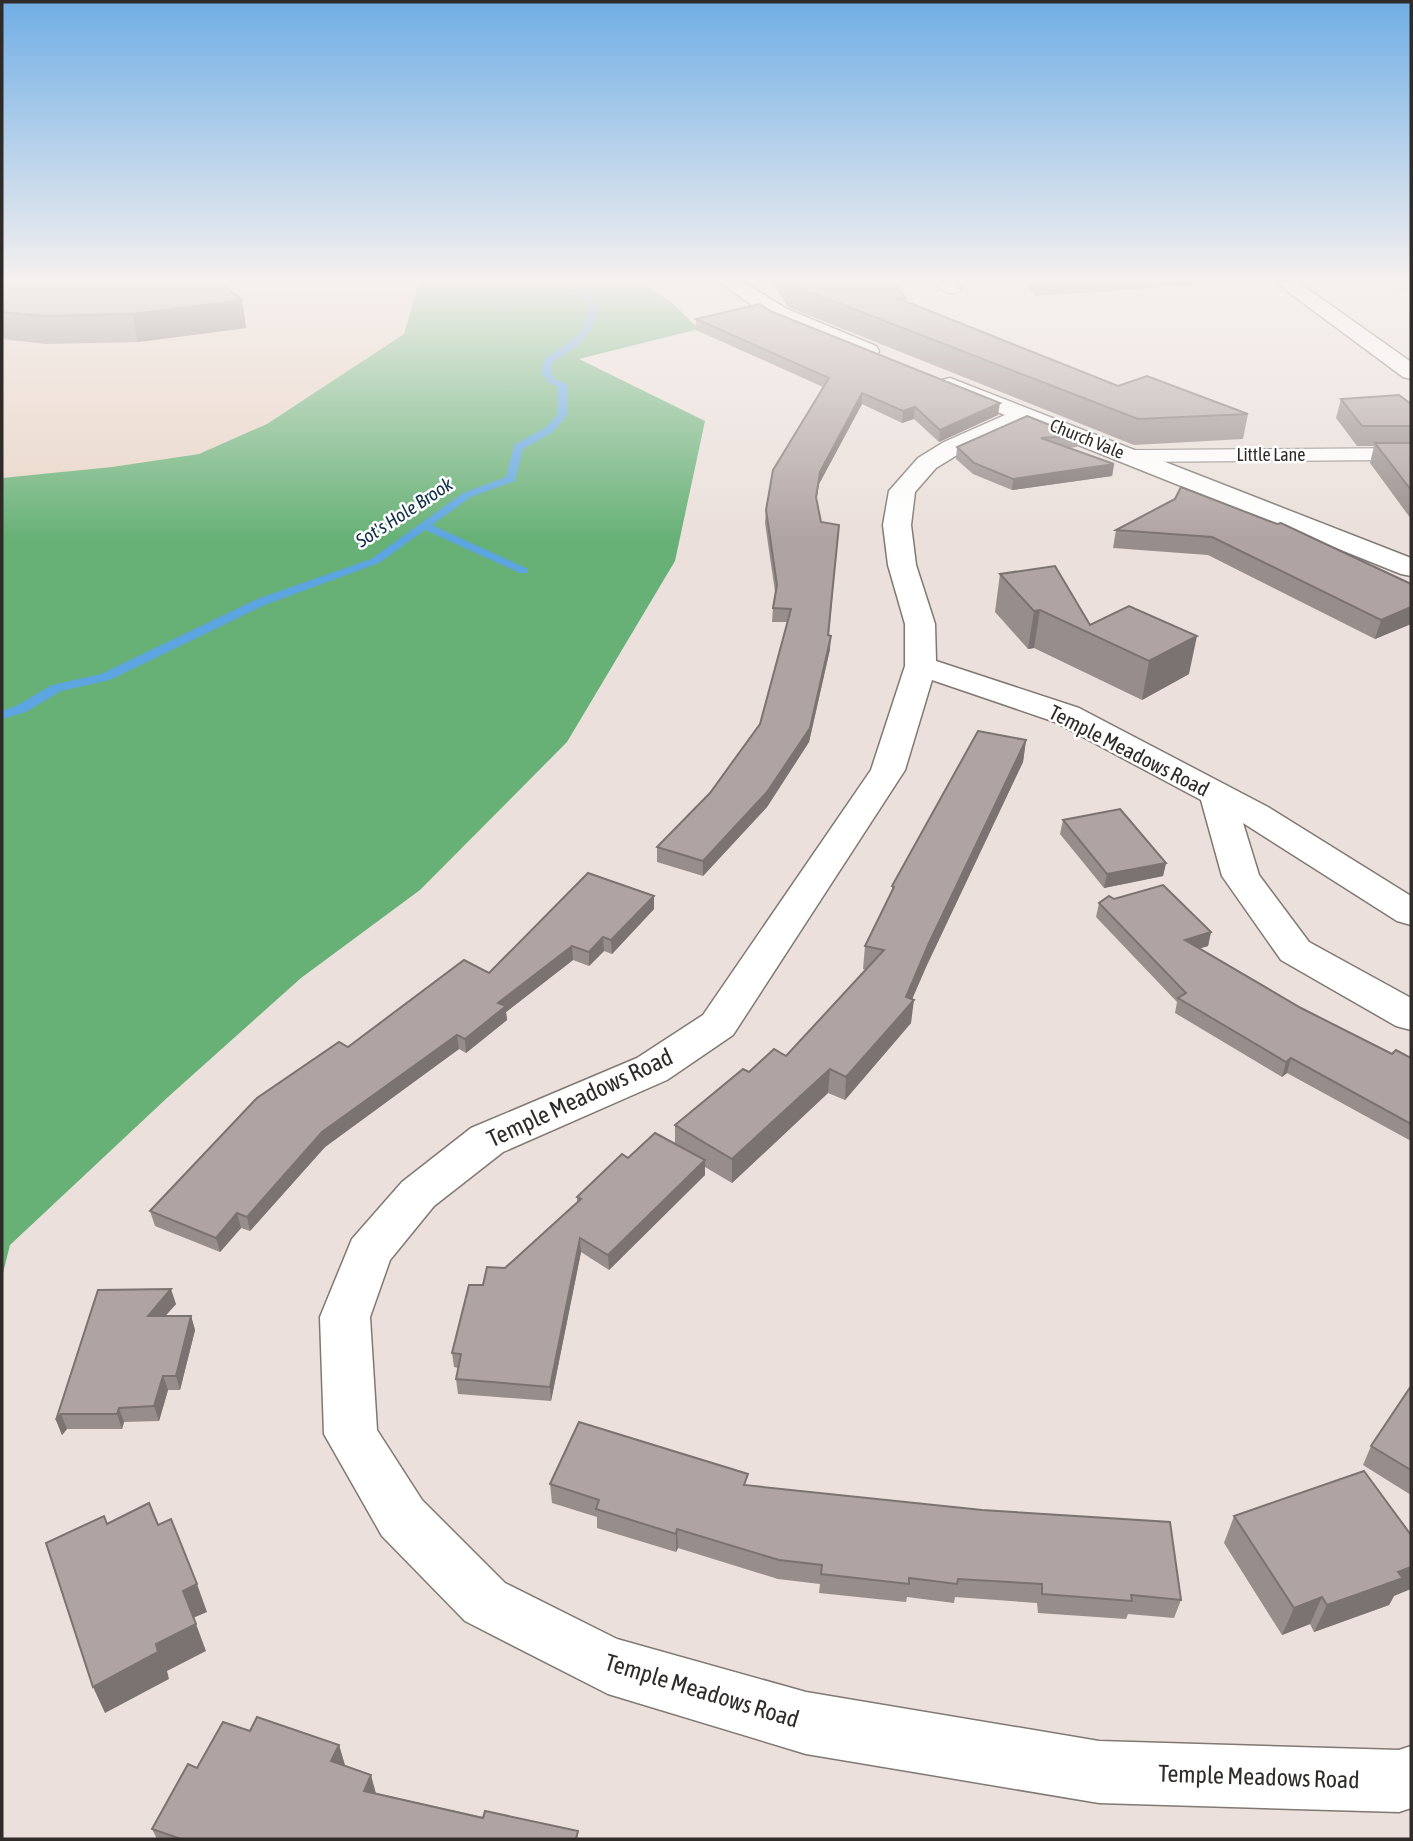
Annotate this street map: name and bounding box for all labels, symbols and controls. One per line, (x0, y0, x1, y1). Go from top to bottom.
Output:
street label: Church Vale (1047, 414, 1127, 463)
street label: Little Lane (1237, 444, 1305, 465)
water label: Sot's Hole Brook (351, 472, 457, 552)
street label: Temple Meadows Road (1045, 699, 1213, 801)
street label: Temple Meadows Road (483, 1043, 677, 1152)
street label: Temple Meadows Road (602, 1648, 802, 1733)
street label: Temple Meadows Road (1158, 1759, 1360, 1794)

